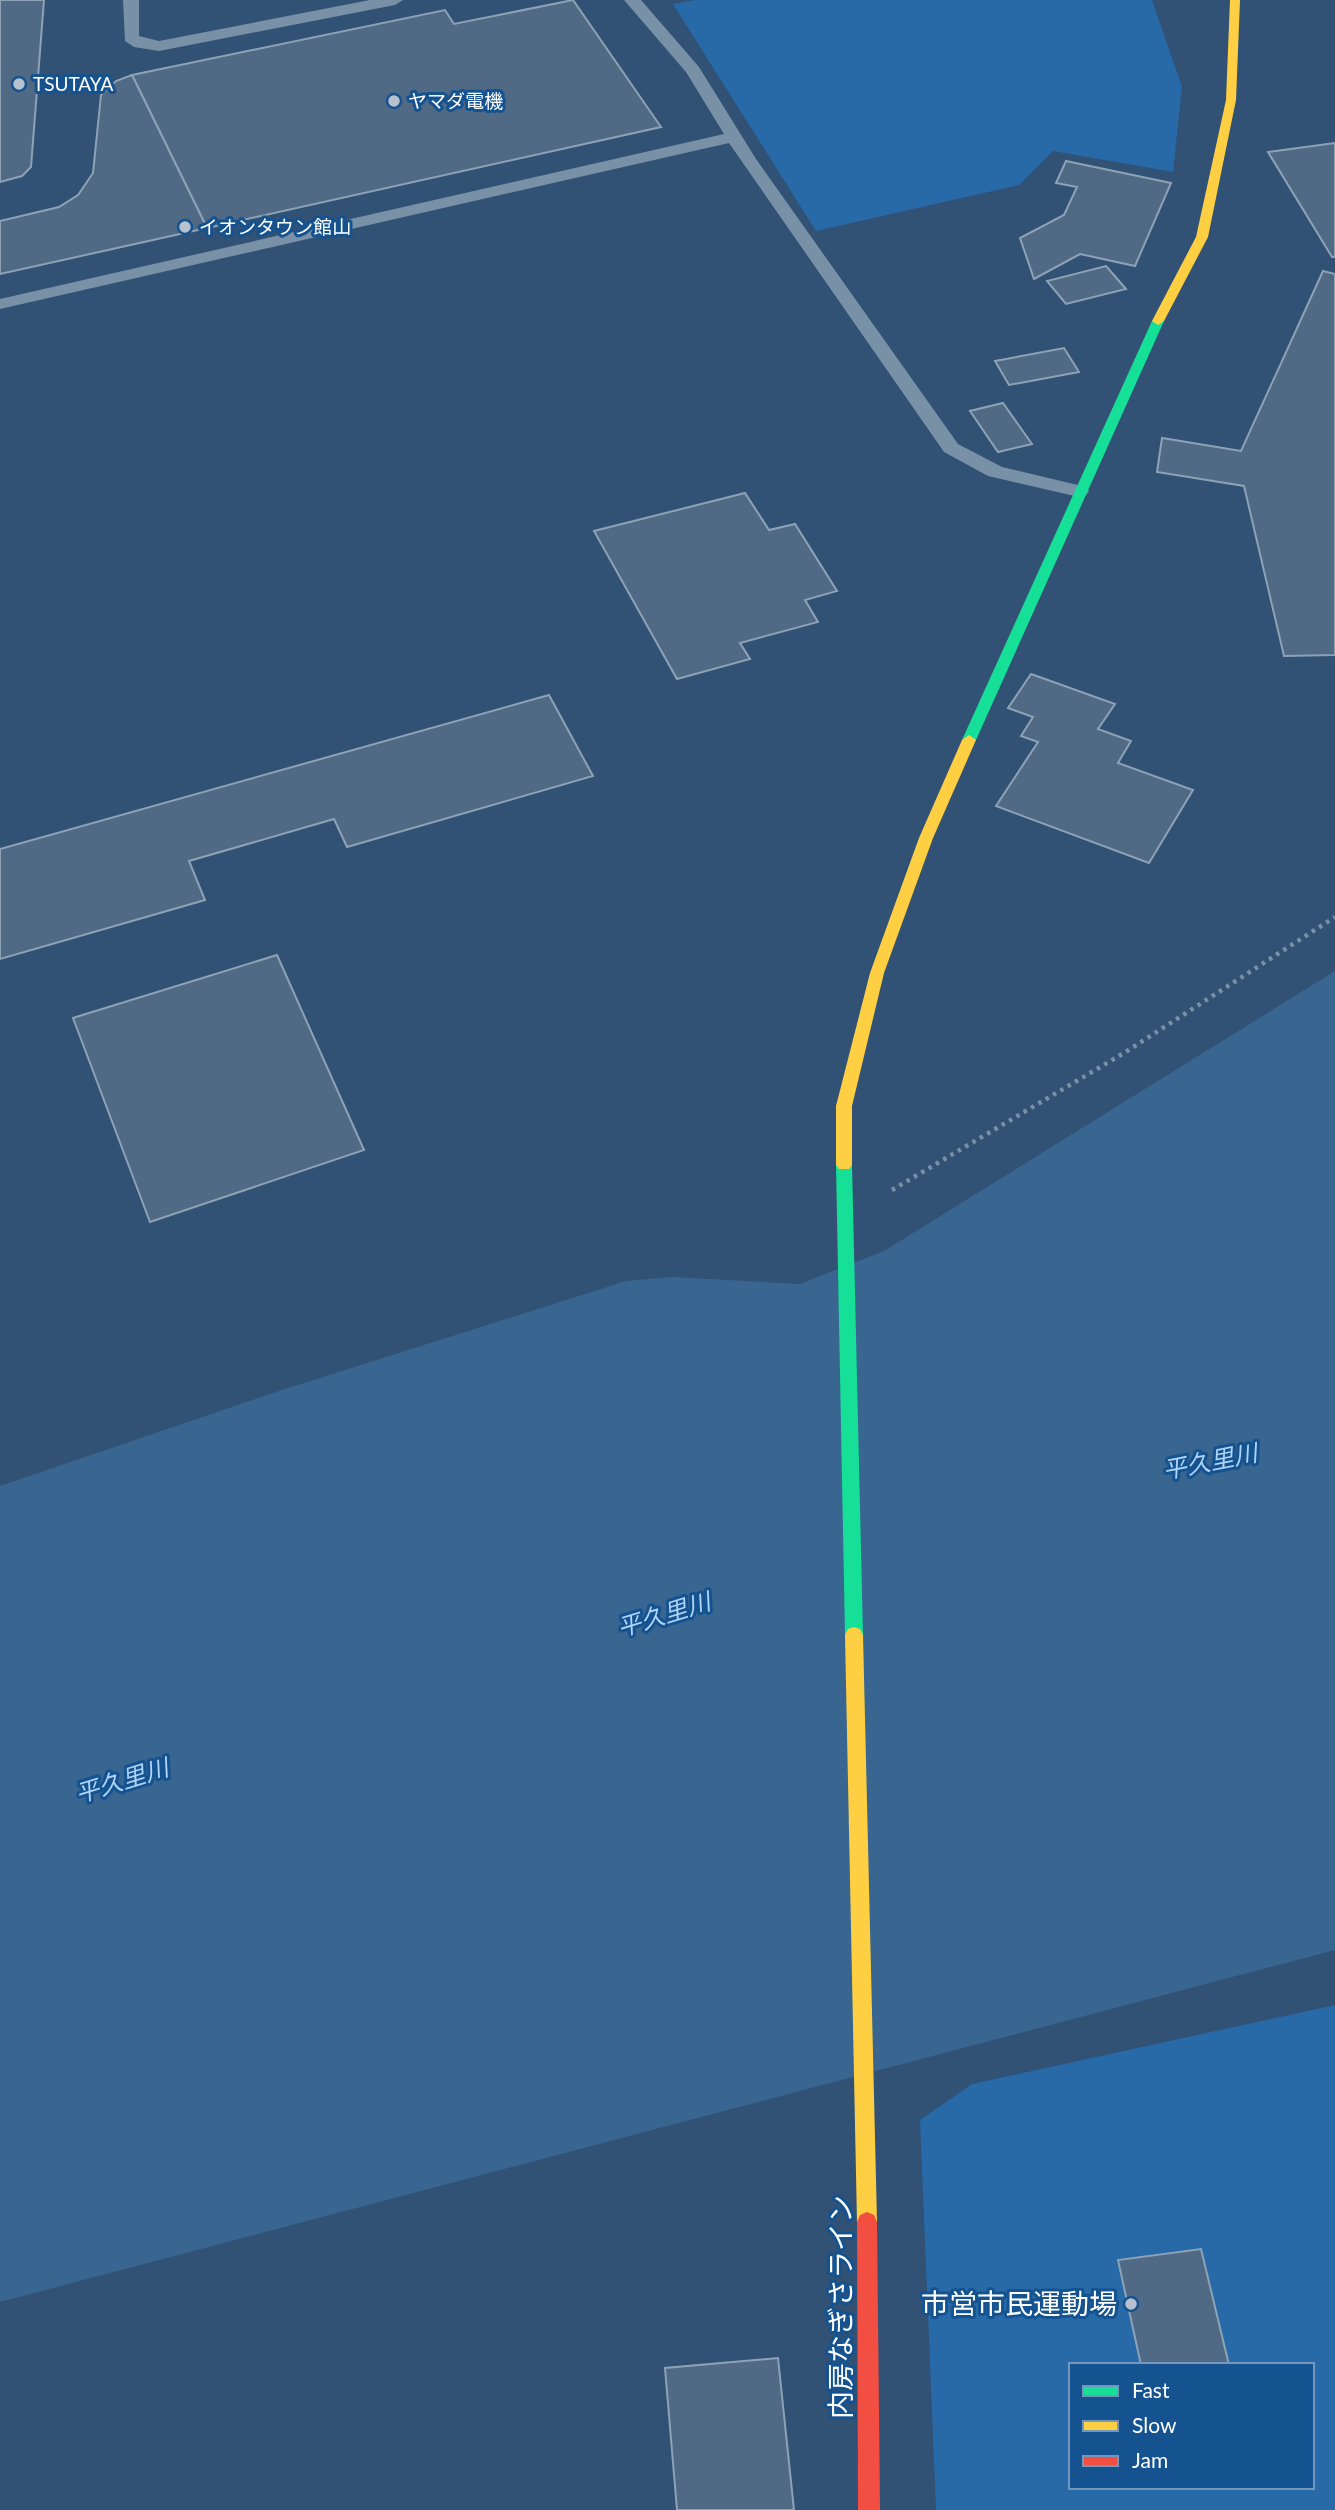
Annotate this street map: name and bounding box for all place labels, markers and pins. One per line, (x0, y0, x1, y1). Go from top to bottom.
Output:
place label: TSUTAYA (33, 72, 113, 95)
marker: TSUTAYA (11, 76, 27, 92)
place label: ヤマダ電機 (408, 89, 503, 112)
marker: ヤマダ電機 (386, 93, 402, 109)
place label: イオンタウン館山 (199, 215, 351, 238)
marker: イオンタウン館山 (177, 219, 193, 235)
place label: 市営市民運動場 (921, 2286, 1117, 2320)
marker: 市営市民運動場 (1123, 2296, 1139, 2312)

